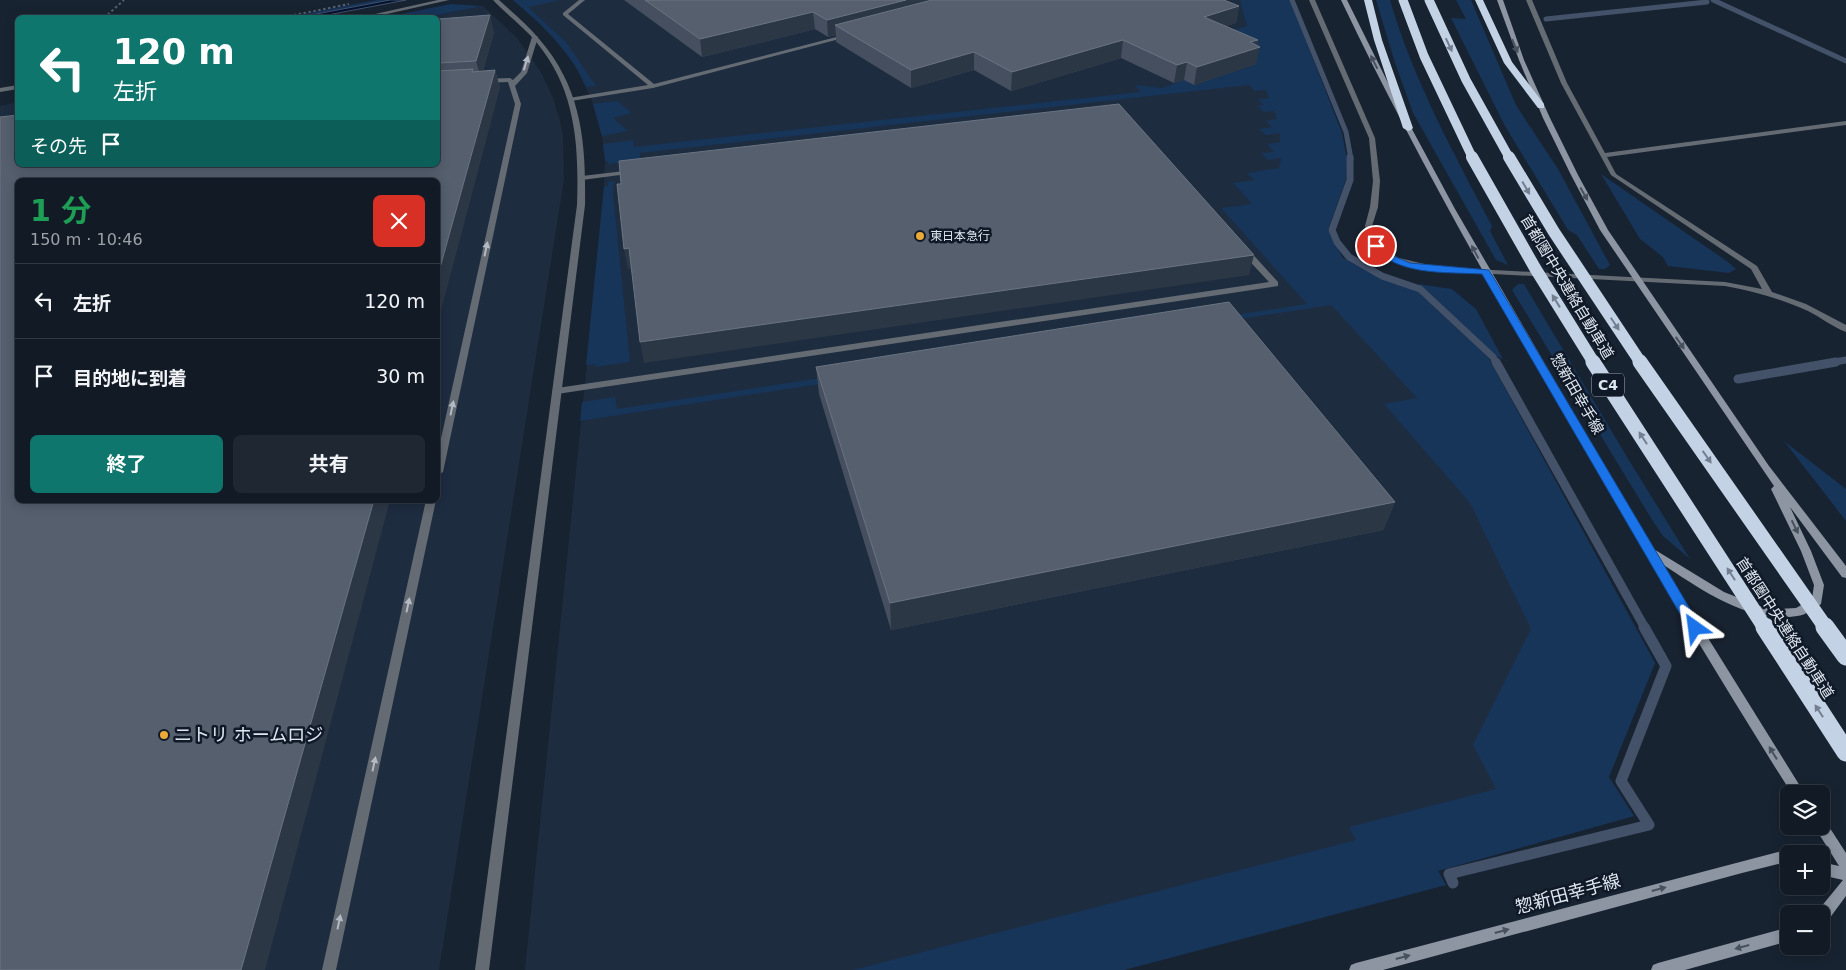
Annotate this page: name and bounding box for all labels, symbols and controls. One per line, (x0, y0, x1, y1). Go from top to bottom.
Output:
text: 120 m (113, 32, 235, 72)
icon: left (30, 35, 95, 100)
one-way arrow (1445, 38, 1453, 52)
one-way arrow (1512, 39, 1520, 53)
one-way arrow (1370, 55, 1378, 69)
one-way arrow (523, 56, 531, 71)
text: 左折 (113, 79, 157, 104)
icon: arrive (97, 130, 125, 158)
text: その先 (30, 135, 87, 157)
one-way arrow (1522, 180, 1530, 195)
one-way arrow (1579, 187, 1588, 200)
text: 1 分 (30, 193, 91, 228)
button: close (373, 195, 425, 247)
street label: 首都圏中央連絡自動車道 (1517, 212, 1617, 362)
pin (1355, 225, 1397, 267)
place label: 東日本急行 (930, 229, 990, 243)
text: 150 m · 10:46 (30, 230, 143, 249)
marker: 東日本急行 (914, 230, 926, 242)
icon: arrive (1362, 232, 1390, 260)
one-way arrow (483, 240, 491, 256)
one-way arrow (1471, 245, 1479, 260)
icon: left (30, 287, 58, 315)
text: 120 m (364, 290, 425, 312)
text: 左折 (73, 292, 111, 314)
one-way arrow (1551, 294, 1560, 307)
one-way arrow (1610, 317, 1619, 330)
one-way arrow (1675, 337, 1685, 350)
street label: 惣新田幸手線 (1547, 351, 1607, 437)
icon: arrive (30, 362, 58, 390)
text: 30 m (376, 365, 425, 387)
text: 目的地に到着 (73, 367, 187, 389)
road number: C4 (1592, 374, 1624, 396)
one-way arrow (448, 400, 456, 415)
one-way arrow (1638, 431, 1647, 445)
button: 終了 (30, 435, 223, 493)
button: 共有 (233, 435, 425, 493)
one-way arrow (1702, 451, 1712, 464)
one-way arrow (1791, 520, 1799, 534)
street label: 首都圏中央連絡自動車道 (1733, 554, 1837, 702)
one-way arrow (1726, 568, 1736, 581)
one-way arrow (405, 596, 413, 612)
position arrow (1668, 601, 1720, 653)
one-way arrow (1815, 704, 1824, 717)
place label: ニトリ ホームロジ (174, 724, 323, 745)
marker: ニトリ ホームロジ (158, 729, 170, 741)
one-way arrow (1768, 746, 1777, 759)
one-way arrow (370, 756, 378, 771)
map controls (1780, 785, 1830, 955)
button: layers (1780, 785, 1830, 835)
button: + (1780, 845, 1830, 895)
street label: 惣新田幸手線 (1513, 869, 1623, 918)
one-way arrow (1651, 885, 1666, 893)
button: − (1780, 905, 1830, 955)
one-way arrow (335, 915, 343, 930)
one-way arrow (1494, 927, 1509, 935)
one-way arrow (1734, 943, 1749, 951)
one-way arrow (1396, 953, 1411, 961)

